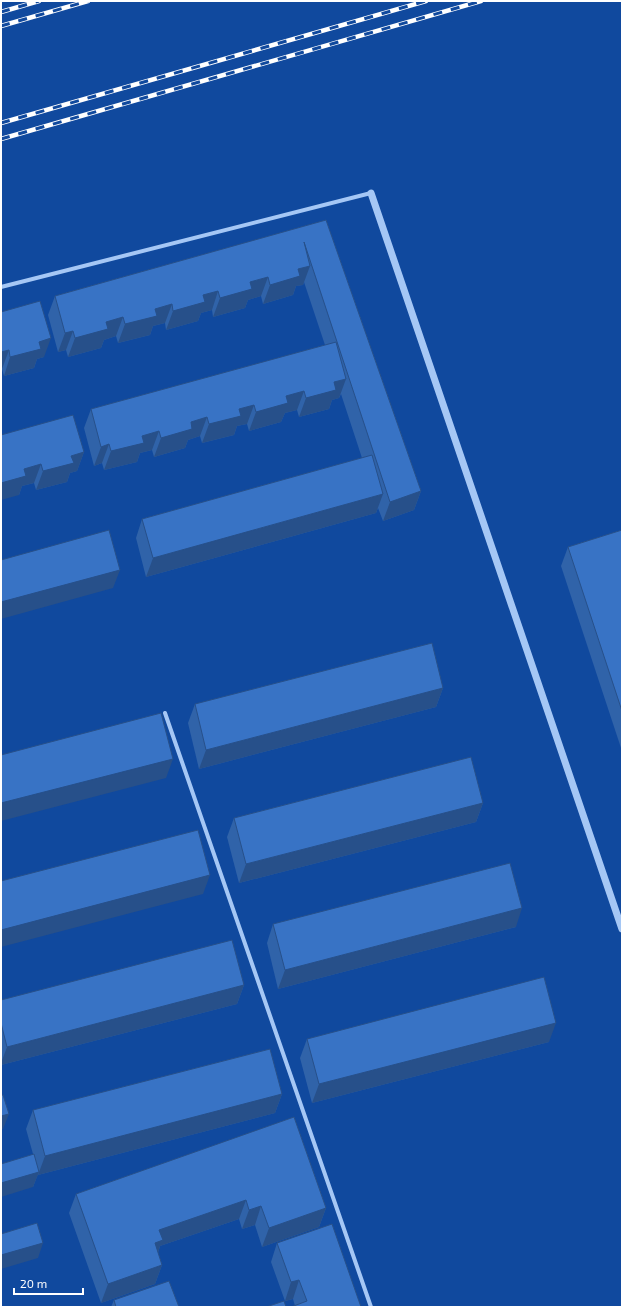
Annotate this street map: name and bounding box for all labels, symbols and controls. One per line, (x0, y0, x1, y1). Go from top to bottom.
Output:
scale bar (14, 1270, 83, 1296)
text: 20 m (20, 1276, 47, 1290)

